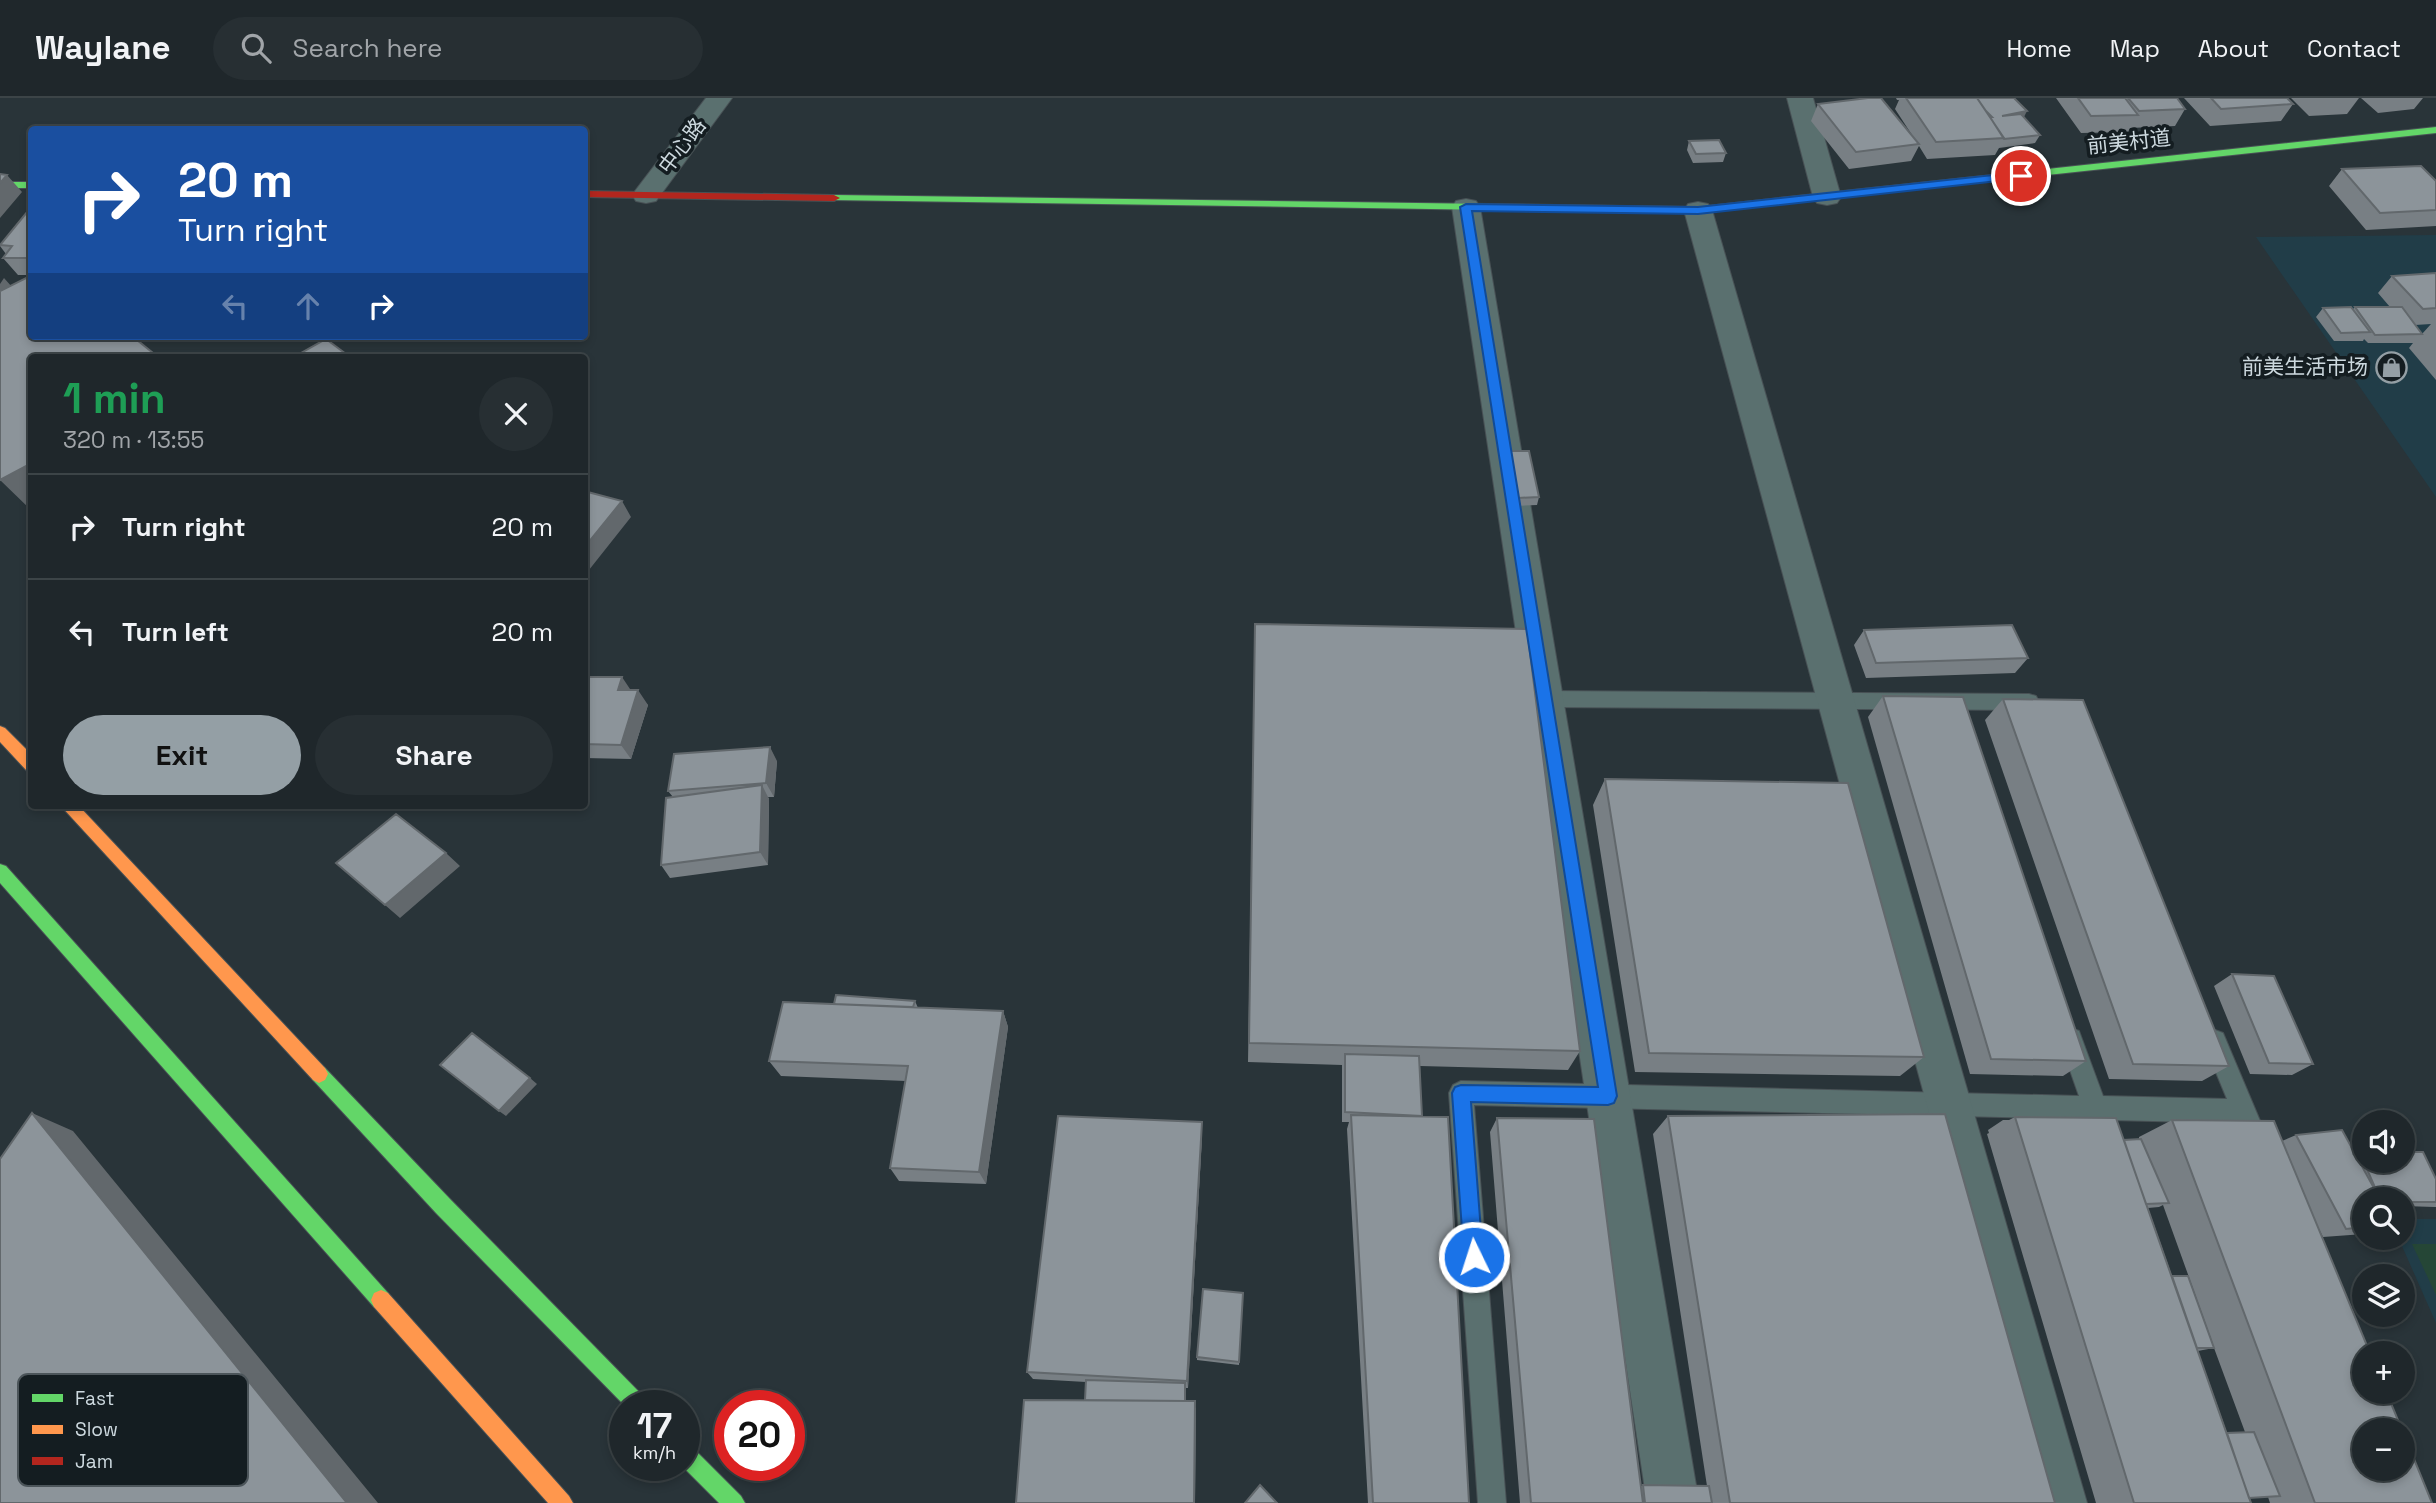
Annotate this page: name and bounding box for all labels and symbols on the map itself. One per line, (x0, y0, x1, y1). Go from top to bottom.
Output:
street label: 中心路 (652, 112, 711, 179)
street label: 前美村道 (2086, 124, 2172, 159)
pin (1991, 146, 2051, 206)
shop icon: 前美生活市场 (2374, 350, 2408, 384)
place label: 前美生活市场 (2242, 353, 2368, 380)
position arrow (1437, 1220, 1511, 1294)
legend (18, 1374, 248, 1486)
text: Fast (75, 1386, 115, 1411)
speed limit sign: 20 (714, 1390, 805, 1481)
text: Slow (75, 1417, 118, 1442)
text: Jam (75, 1449, 113, 1474)

